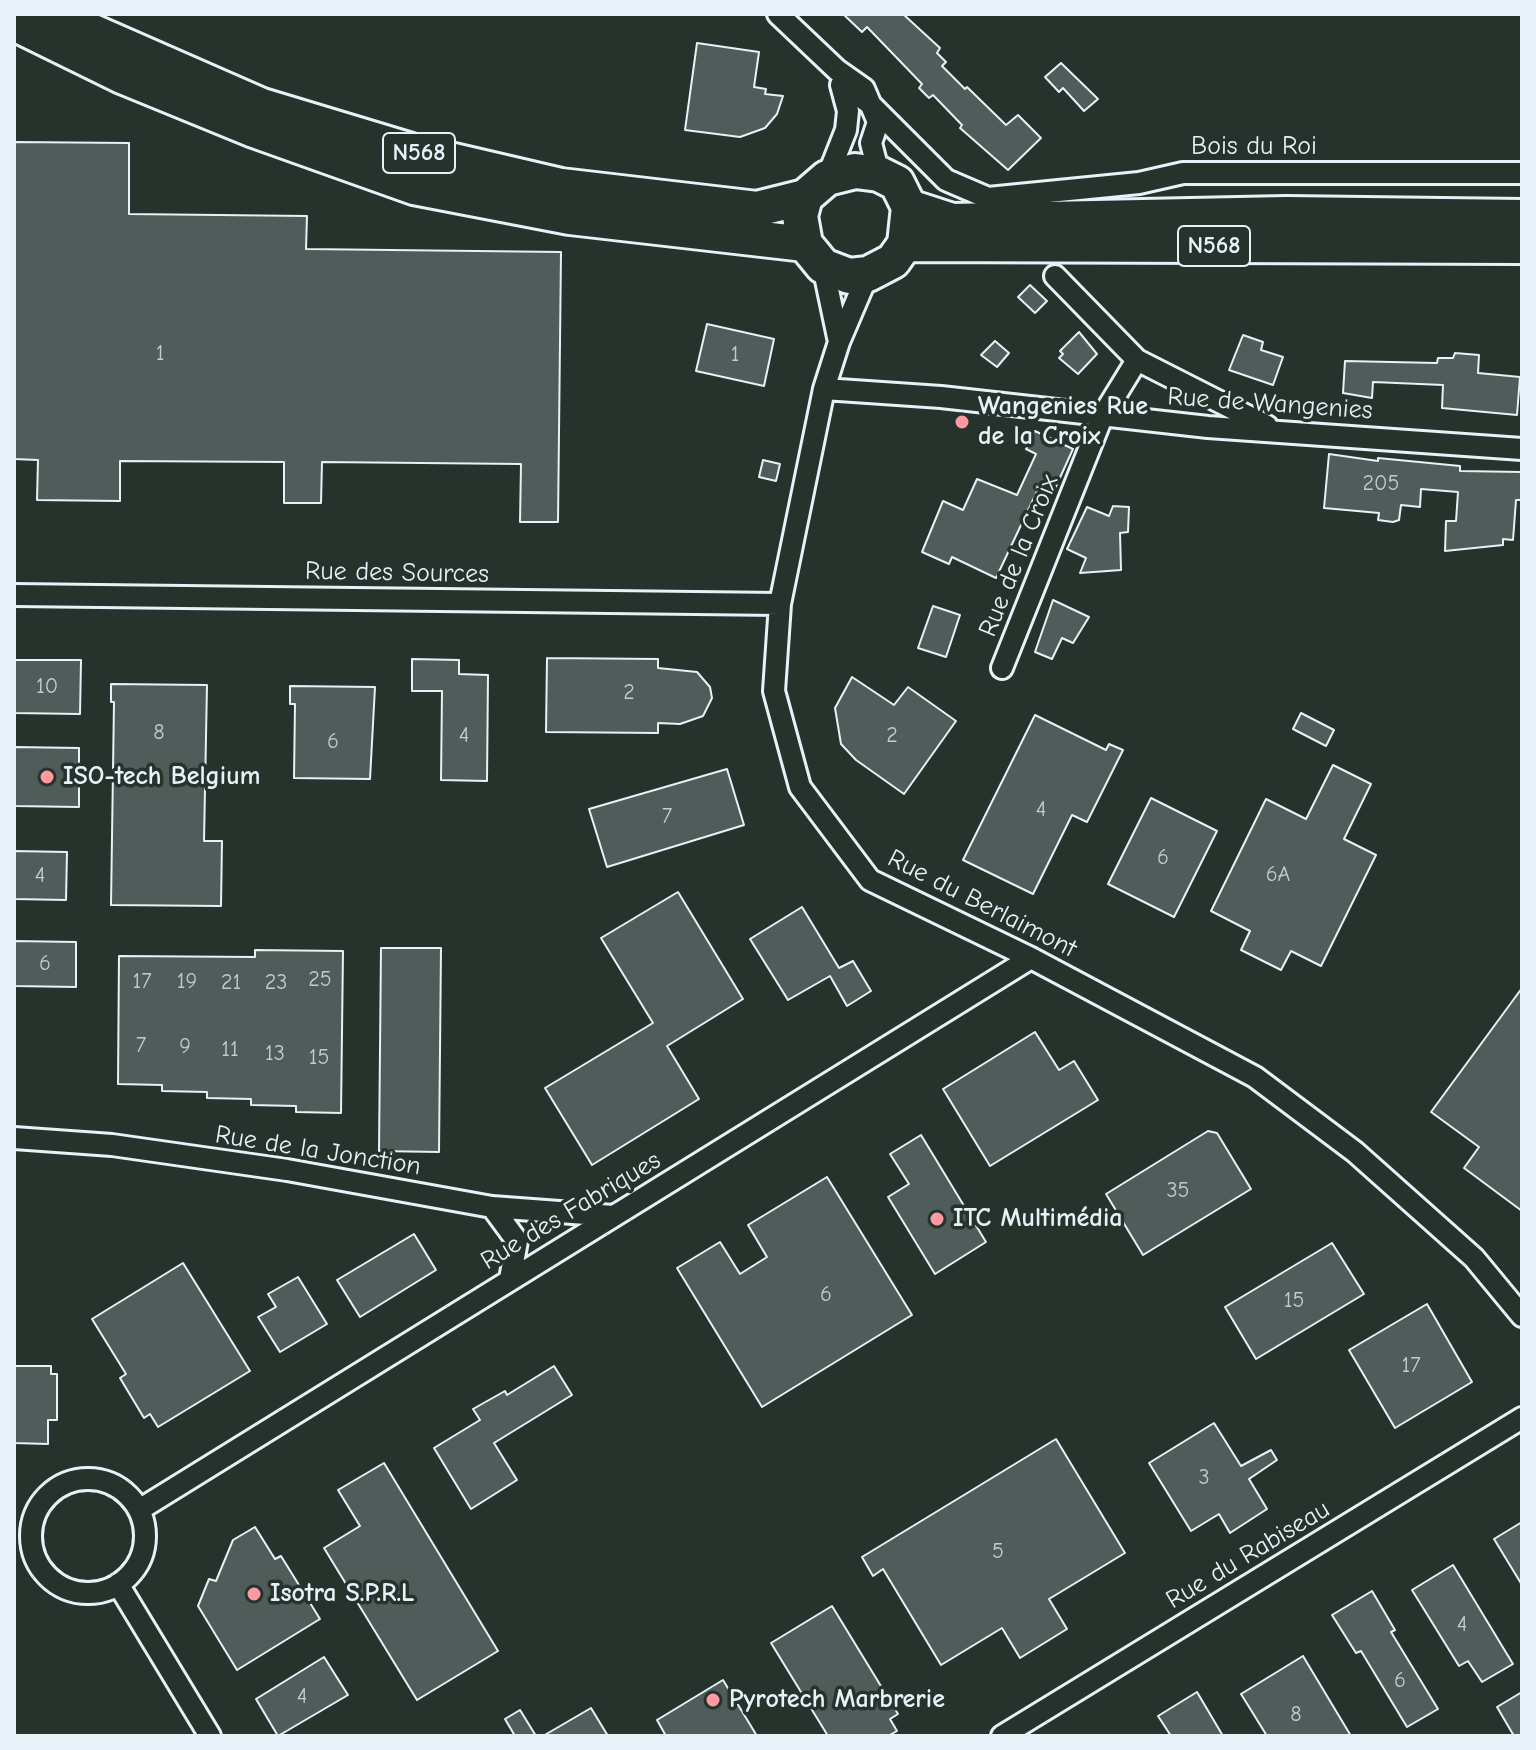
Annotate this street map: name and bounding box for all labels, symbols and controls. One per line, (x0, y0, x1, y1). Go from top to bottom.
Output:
street label: Bois du Roi (1191, 131, 1317, 163)
road number: N568 (383, 133, 455, 173)
road number: N568 (1178, 226, 1250, 266)
house number: 1 (156, 341, 164, 367)
house number: 1 (731, 342, 739, 368)
street label: Rue de Wangenies (1166, 381, 1374, 427)
place label: Wangenies Rue de la Croix (978, 391, 1148, 452)
marker: Wangenies Rue de la Croix (953, 413, 971, 431)
street label: Rue de la Croix (972, 471, 1066, 641)
house number: 205 (1363, 471, 1399, 497)
street label: Rue des Sources (305, 556, 489, 590)
house number: 10 (36, 674, 58, 700)
house number: 2 (623, 680, 635, 706)
house number: 8 (153, 720, 165, 746)
house number: 4 (459, 723, 469, 749)
house number: 2 (886, 723, 898, 749)
house number: 6 (327, 729, 339, 755)
place label: ISO-tech Belgium (63, 761, 260, 793)
marker: ISO-tech Belgium (38, 768, 56, 786)
house number: 4 (1036, 797, 1046, 823)
house number: 7 (662, 804, 672, 830)
street label: Rue du Berlaimont (882, 843, 1082, 965)
house number: 6 (1157, 845, 1169, 871)
house number: 6A (1266, 862, 1290, 888)
house number: 4 (35, 863, 45, 889)
house number: 6 (39, 951, 51, 977)
house number: 25 (308, 967, 332, 993)
house number: 17 (132, 969, 152, 995)
house number: 19 (177, 969, 197, 995)
house number: 21 (221, 970, 241, 996)
house number: 23 (265, 970, 287, 996)
house number: 7 (136, 1033, 146, 1059)
house number: 9 (179, 1034, 191, 1060)
house number: 11 (221, 1037, 239, 1063)
house number: 13 (265, 1041, 285, 1067)
house number: 15 (309, 1045, 329, 1071)
street label: Rue de la Jonction (213, 1119, 423, 1183)
street label: Rue des Fabriques (475, 1145, 667, 1277)
house number: 35 (1166, 1178, 1190, 1204)
place label: ITC Multimédia (953, 1203, 1122, 1235)
marker: ITC Multimédia (928, 1210, 946, 1228)
house number: 6 (820, 1282, 832, 1308)
house number: 15 (1284, 1288, 1304, 1314)
house number: 17 (1401, 1353, 1421, 1379)
house number: 3 (1198, 1465, 1210, 1491)
street label: Rue du Rabiseau (1161, 1494, 1335, 1616)
house number: 5 (992, 1539, 1004, 1565)
place label: Isotra S.P.R.L (270, 1578, 414, 1610)
marker: Isotra S.P.R.L (245, 1585, 263, 1603)
house number: 4 (1457, 1612, 1467, 1638)
house number: 6 (1394, 1668, 1406, 1694)
house number: 4 (297, 1684, 307, 1710)
place label: Pyrotech Marbrerie (729, 1684, 945, 1716)
marker: Pyrotech Marbrerie (704, 1691, 722, 1709)
house number: 8 (1290, 1702, 1302, 1728)

